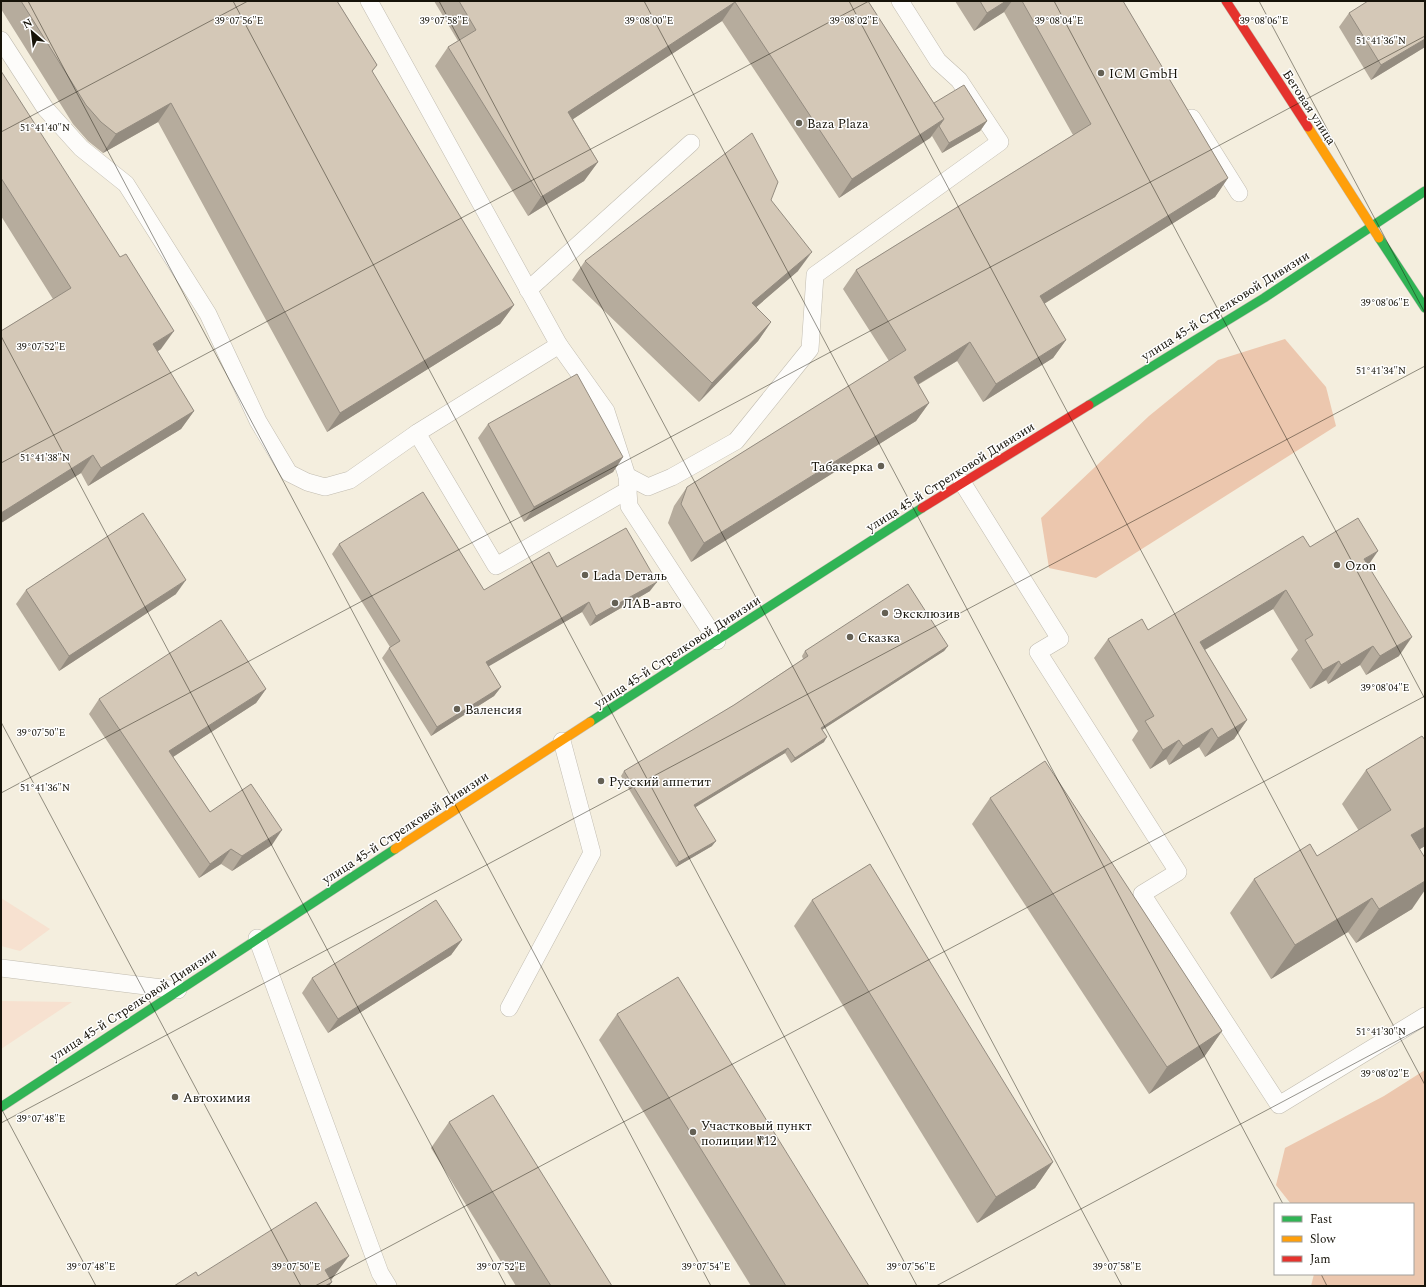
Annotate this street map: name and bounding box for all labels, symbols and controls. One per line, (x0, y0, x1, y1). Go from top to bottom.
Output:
north arrow (12, 12, 52, 52)
text: 39°07'56"E (215, 13, 263, 29)
text: 39°07'58"E (420, 13, 468, 29)
text: 39°08'00"E (625, 13, 673, 29)
text: 39°08'02"E (830, 13, 878, 29)
text: 39°08'04"E (1035, 13, 1083, 29)
text: 39°08'06"E (1240, 13, 1288, 29)
text: N (20, 14, 36, 33)
text: 51°41'36"N (1356, 33, 1406, 49)
place label: ICM GmbH (1109, 64, 1178, 84)
street label: Беговая улица (1277, 66, 1341, 150)
marker: ICM GmbH (1096, 68, 1106, 78)
place label: Baza Plaza (807, 114, 869, 134)
marker: Baza Plaza (794, 118, 804, 128)
text: 51°41'40"N (20, 120, 70, 136)
street label: улица 45-й Стрелковой Дивизии (1137, 246, 1314, 367)
text: 39°08'06"E (1361, 295, 1409, 311)
text: 39°07'52"E (17, 339, 65, 355)
text: 51°41'34"N (1356, 363, 1406, 379)
street label: улица 45-й Стрелковой Дивизии (862, 417, 1039, 538)
text: 51°41'38"N (20, 450, 70, 466)
place label: Табакерка (811, 457, 874, 477)
marker: Табакерка (876, 461, 886, 471)
place label: Ozon (1345, 556, 1377, 576)
marker: Ozon (1332, 560, 1342, 570)
place label: Lada Dеталь (593, 566, 668, 586)
marker: Lada Dеталь (580, 570, 590, 580)
street label: улица 45-й Стрелковой Дивизии (589, 590, 765, 714)
place label: ЛАВ-авто (623, 594, 682, 614)
marker: ЛАВ-авто (610, 598, 620, 608)
place label: Эксклюзив (893, 604, 960, 624)
marker: Эксклюзив (880, 608, 890, 618)
place label: Сказка (858, 628, 901, 648)
marker: Сказка (845, 632, 855, 642)
text: 39°08'04"E (1361, 680, 1409, 696)
place label: Валенсия (465, 700, 522, 720)
marker: Валенсия (452, 704, 462, 714)
text: 39°07'50"E (17, 725, 65, 741)
street label: улица 45-й Стрелковой Дивизии (317, 766, 493, 890)
place label: Русский аппетит (609, 772, 711, 792)
marker: Русский аппетит (596, 776, 606, 786)
text: 51°41'36"N (20, 780, 70, 796)
street label: улица 45-й Стрелковой Дивизии (45, 943, 221, 1067)
text: 51°41'30"N (1356, 1024, 1406, 1040)
text: 39°08'02"E (1361, 1066, 1409, 1082)
place label: Автохимия (183, 1088, 251, 1108)
marker: Автохимия (170, 1092, 180, 1102)
text: 39°07'48"E (17, 1111, 65, 1127)
place label: Участковый пункт полиции №12 (701, 1116, 812, 1151)
marker: Участковый пункт полиции №12 (688, 1127, 698, 1137)
legend (1274, 1203, 1414, 1275)
text: Fast (1310, 1210, 1332, 1229)
text: Slow (1310, 1230, 1336, 1249)
text: Jam (1310, 1250, 1331, 1269)
text: 39°07'48"E (67, 1259, 115, 1275)
text: 39°07'50"E (272, 1259, 320, 1275)
text: 39°07'52"E (477, 1259, 525, 1275)
text: 39°07'54"E (682, 1259, 730, 1275)
text: 39°07'56"E (887, 1259, 935, 1275)
text: 39°07'58"E (1093, 1259, 1141, 1275)

